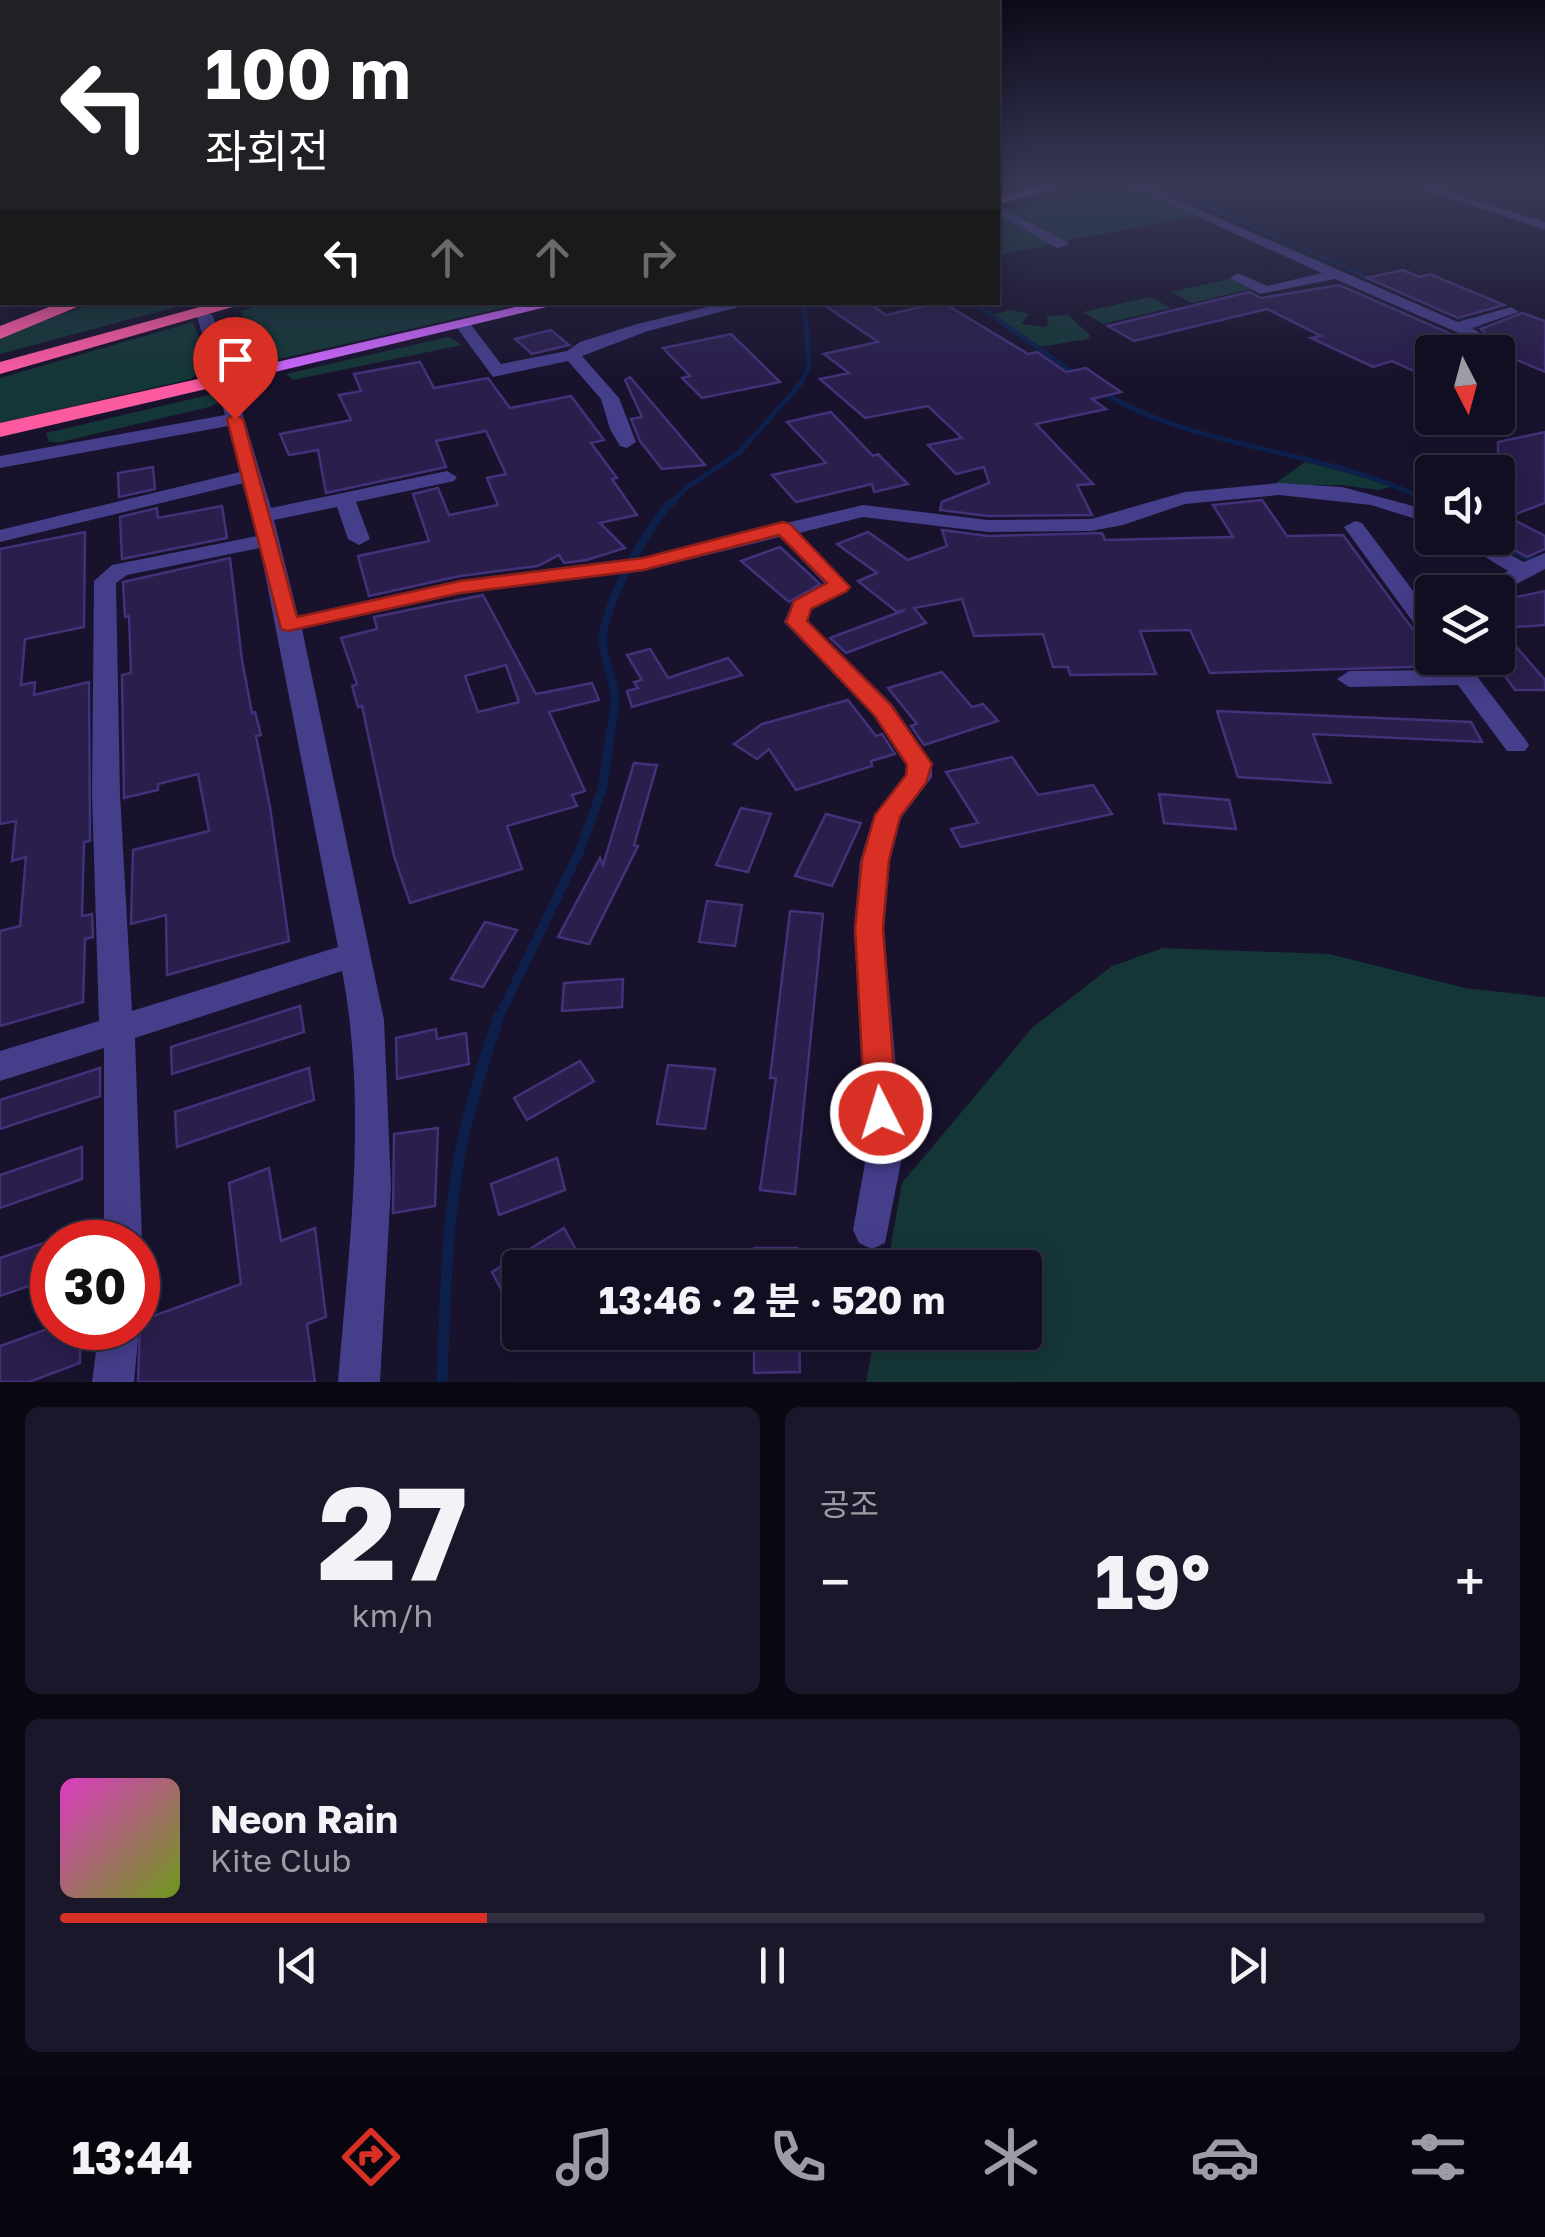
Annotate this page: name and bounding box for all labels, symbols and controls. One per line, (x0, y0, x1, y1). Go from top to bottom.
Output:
text: 100 m (205, 30, 411, 114)
icon: left (40, 40, 170, 170)
text: 좌회전 (205, 123, 329, 177)
icon: left (315, 230, 370, 285)
icon: ahead (420, 230, 475, 285)
icon: ahead (525, 230, 580, 285)
icon: right (630, 230, 685, 285)
pin (193, 317, 278, 420)
icon: arrive (208, 332, 263, 387)
north arrow (1415, 335, 1515, 435)
map controls (1415, 335, 1515, 675)
button: sound (1415, 455, 1515, 555)
button: layers (1415, 575, 1515, 675)
position arrow (829, 1061, 933, 1165)
speed limit sign: 30 (30, 1220, 160, 1350)
text: 13:46 · 2 분 · 520 m (599, 1277, 945, 1322)
text: 27 (317, 1453, 468, 1609)
text: 공조 (820, 1485, 879, 1523)
text: 19° (1095, 1535, 1210, 1626)
text: − (820, 1548, 850, 1614)
text: + (1455, 1548, 1485, 1614)
text: km/h (352, 1596, 433, 1634)
text: Neon Rain (210, 1796, 398, 1841)
text: Kite Club (210, 1841, 351, 1879)
icon: previous (270, 1938, 325, 1993)
icon: pause (745, 1938, 800, 1993)
icon: next (1220, 1938, 1275, 1993)
icon: directions (336, 2122, 406, 2192)
icon: music (550, 2122, 620, 2192)
icon: phone (763, 2122, 833, 2192)
icon: climate (976, 2122, 1046, 2192)
icon: car (1190, 2122, 1260, 2192)
icon: filters (1403, 2122, 1473, 2192)
text: 13:44 (72, 2130, 193, 2184)

